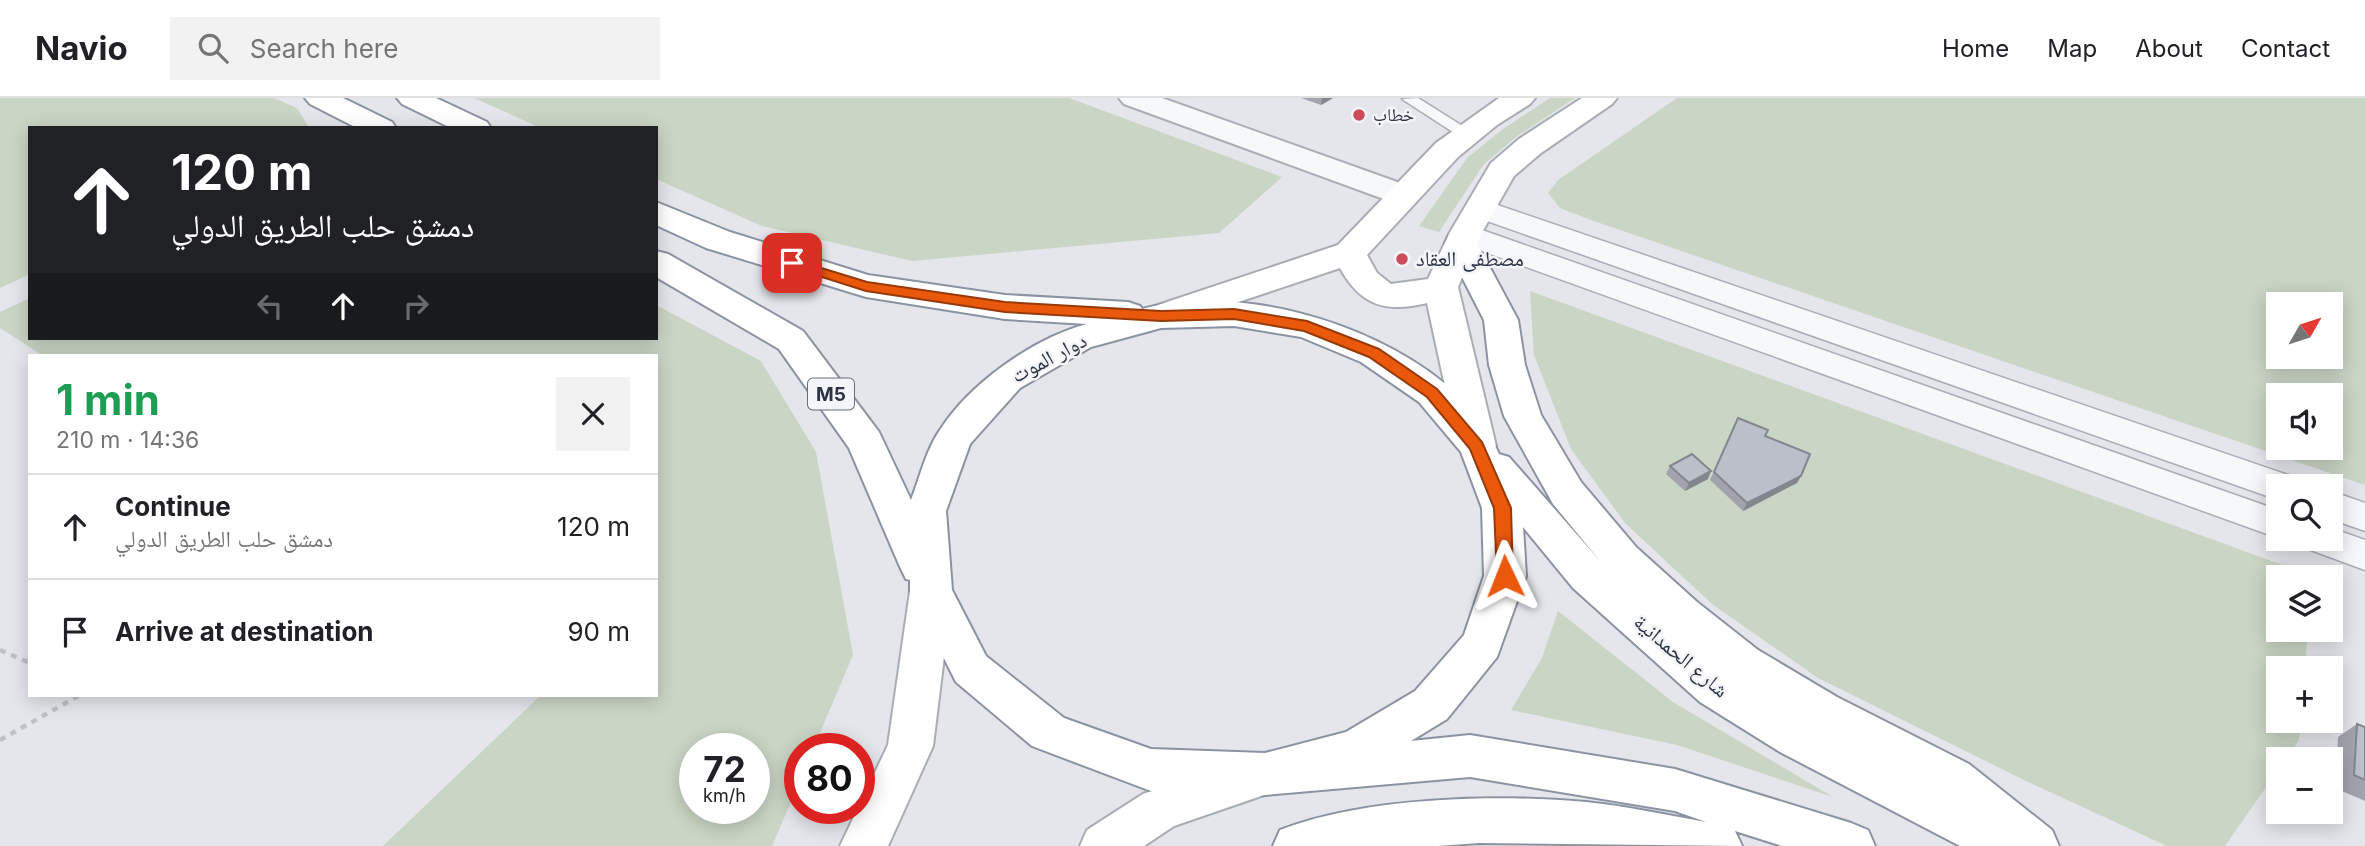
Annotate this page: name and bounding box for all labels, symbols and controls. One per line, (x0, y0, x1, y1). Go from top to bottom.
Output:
search box (170, 17, 660, 80)
text: Navio (35, 28, 128, 68)
icon: search (194, 29, 232, 67)
text: Search here (250, 33, 398, 64)
text: Home (1942, 34, 2009, 63)
text: Map (2047, 34, 2097, 63)
text: About (2135, 34, 2203, 63)
text: Contact (2241, 34, 2330, 63)
place label: خطاب (1373, 104, 1414, 126)
marker: خطاب (1351, 107, 1367, 123)
text: 120 m (171, 143, 312, 202)
icon: ahead (56, 154, 147, 245)
text: دمشق حلب الطريق الدولي (171, 206, 474, 245)
pin (762, 233, 822, 293)
icon: arrive (773, 244, 811, 282)
place label: مصطفى العقاد (1416, 246, 1524, 272)
marker: مصطفى العقاد (1394, 251, 1410, 267)
icon: left (251, 287, 289, 325)
icon: ahead (324, 287, 362, 325)
icon: right (397, 287, 435, 325)
north arrow (2266, 292, 2343, 369)
map controls (2266, 292, 2343, 824)
street label: دوار الموت (1007, 327, 1091, 388)
text: 1 min (56, 374, 160, 425)
button: close (556, 377, 630, 451)
road number: M5 (808, 378, 854, 410)
button: sound (2266, 383, 2343, 460)
text: 210 m · 14:36 (56, 426, 199, 454)
button: search (2266, 474, 2343, 551)
text: Continue (115, 491, 231, 522)
icon: ahead (56, 508, 94, 546)
text: 120 m (557, 511, 630, 542)
text: دمشق حلب الطريق الدولي (115, 525, 333, 553)
position arrow (1468, 539, 1542, 613)
button: layers (2266, 565, 2343, 642)
street label: شارع الحمدانية (1628, 609, 1734, 703)
icon: arrive (56, 613, 94, 651)
text: Arrive at destination (115, 616, 374, 647)
text: 90 m (567, 616, 630, 647)
button: + (2266, 656, 2343, 733)
speed limit sign: 80 (784, 733, 875, 824)
button: − (2266, 747, 2343, 824)
text: 72 (703, 748, 746, 790)
text: km/h (703, 785, 746, 806)

